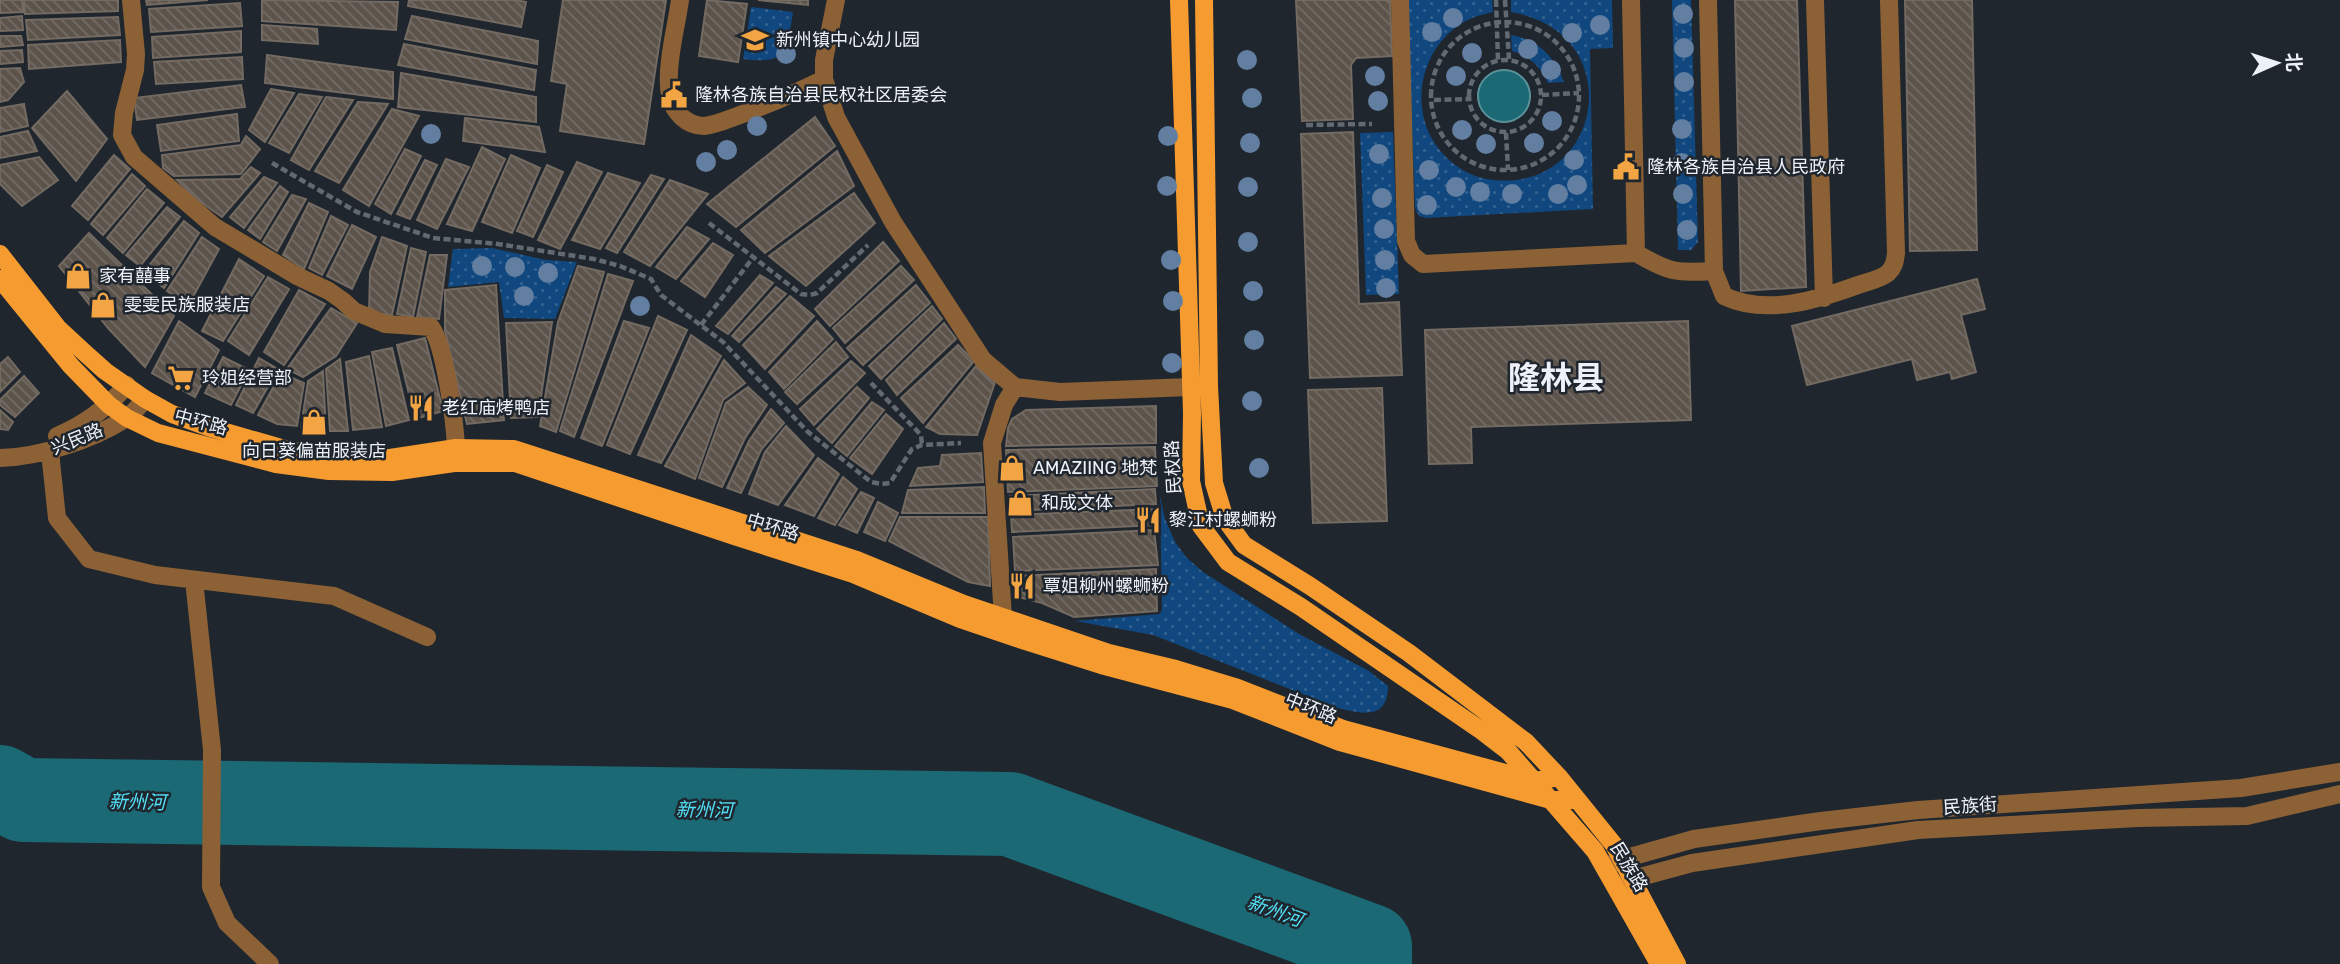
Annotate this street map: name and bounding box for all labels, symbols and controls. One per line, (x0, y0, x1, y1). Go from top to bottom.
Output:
school or university icon: 新州镇中心幼儿园 (740, 25, 770, 55)
north arrow (2242, 28, 2312, 98)
place label: 新州镇中心幼儿园 (776, 29, 920, 51)
text: 北 (2281, 52, 2305, 72)
public building icon: 隆林各族自治县民权社区居委会 (659, 80, 689, 110)
place label: 隆林各族自治县民权社区居委会 (695, 84, 947, 106)
public building icon: 隆林各族自治县人民政府 (1611, 152, 1641, 182)
place label: 隆林各族自治县人民政府 (1647, 156, 1845, 178)
shop icon: 家有囍事 (63, 261, 93, 291)
place label: 家有囍事 (99, 265, 171, 287)
shop icon: 雯雯民族服装店 (88, 290, 118, 320)
place label: 雯雯民族服装店 (124, 294, 250, 316)
district label: 隆林县 (1508, 359, 1604, 397)
supermarket icon: 玲姐经营部 (166, 363, 196, 393)
place label: 玲姐经营部 (202, 367, 292, 389)
restaurant icon: 老红庙烤鸭店 (406, 393, 436, 423)
place label: 老红庙烤鸭店 (442, 397, 550, 419)
street label: 中环路 (172, 404, 230, 440)
shop icon: 向日葵偏苗服装店 (299, 407, 329, 437)
street label: 兴民路 (48, 419, 106, 459)
street label: 民权路 (1161, 439, 1185, 495)
place label: 向日葵偏苗服装店 (242, 440, 386, 462)
shop icon: AMAZIING 地梵 (997, 453, 1027, 483)
place label: AMAZIING 地梵 (1033, 457, 1157, 479)
shop icon: 和成文体 (1005, 488, 1035, 518)
place label: 和成文体 (1041, 492, 1113, 514)
restaurant icon: 黎江村螺蛳粉 (1133, 505, 1163, 535)
street label: 中环路 (744, 509, 802, 545)
place label: 黎江村螺蛳粉 (1169, 509, 1277, 531)
restaurant icon: 覃姐柳州螺蛳粉 (1007, 571, 1037, 601)
place label: 覃姐柳州螺蛳粉 (1043, 575, 1169, 597)
street label: 中环路 (1282, 688, 1340, 728)
water label: 新州河 (108, 790, 170, 814)
street label: 民族街 (1942, 793, 1998, 819)
water label: 新州河 (675, 798, 737, 822)
street label: 民族路 (1606, 838, 1652, 896)
water label: 新州河 (1244, 890, 1309, 933)

